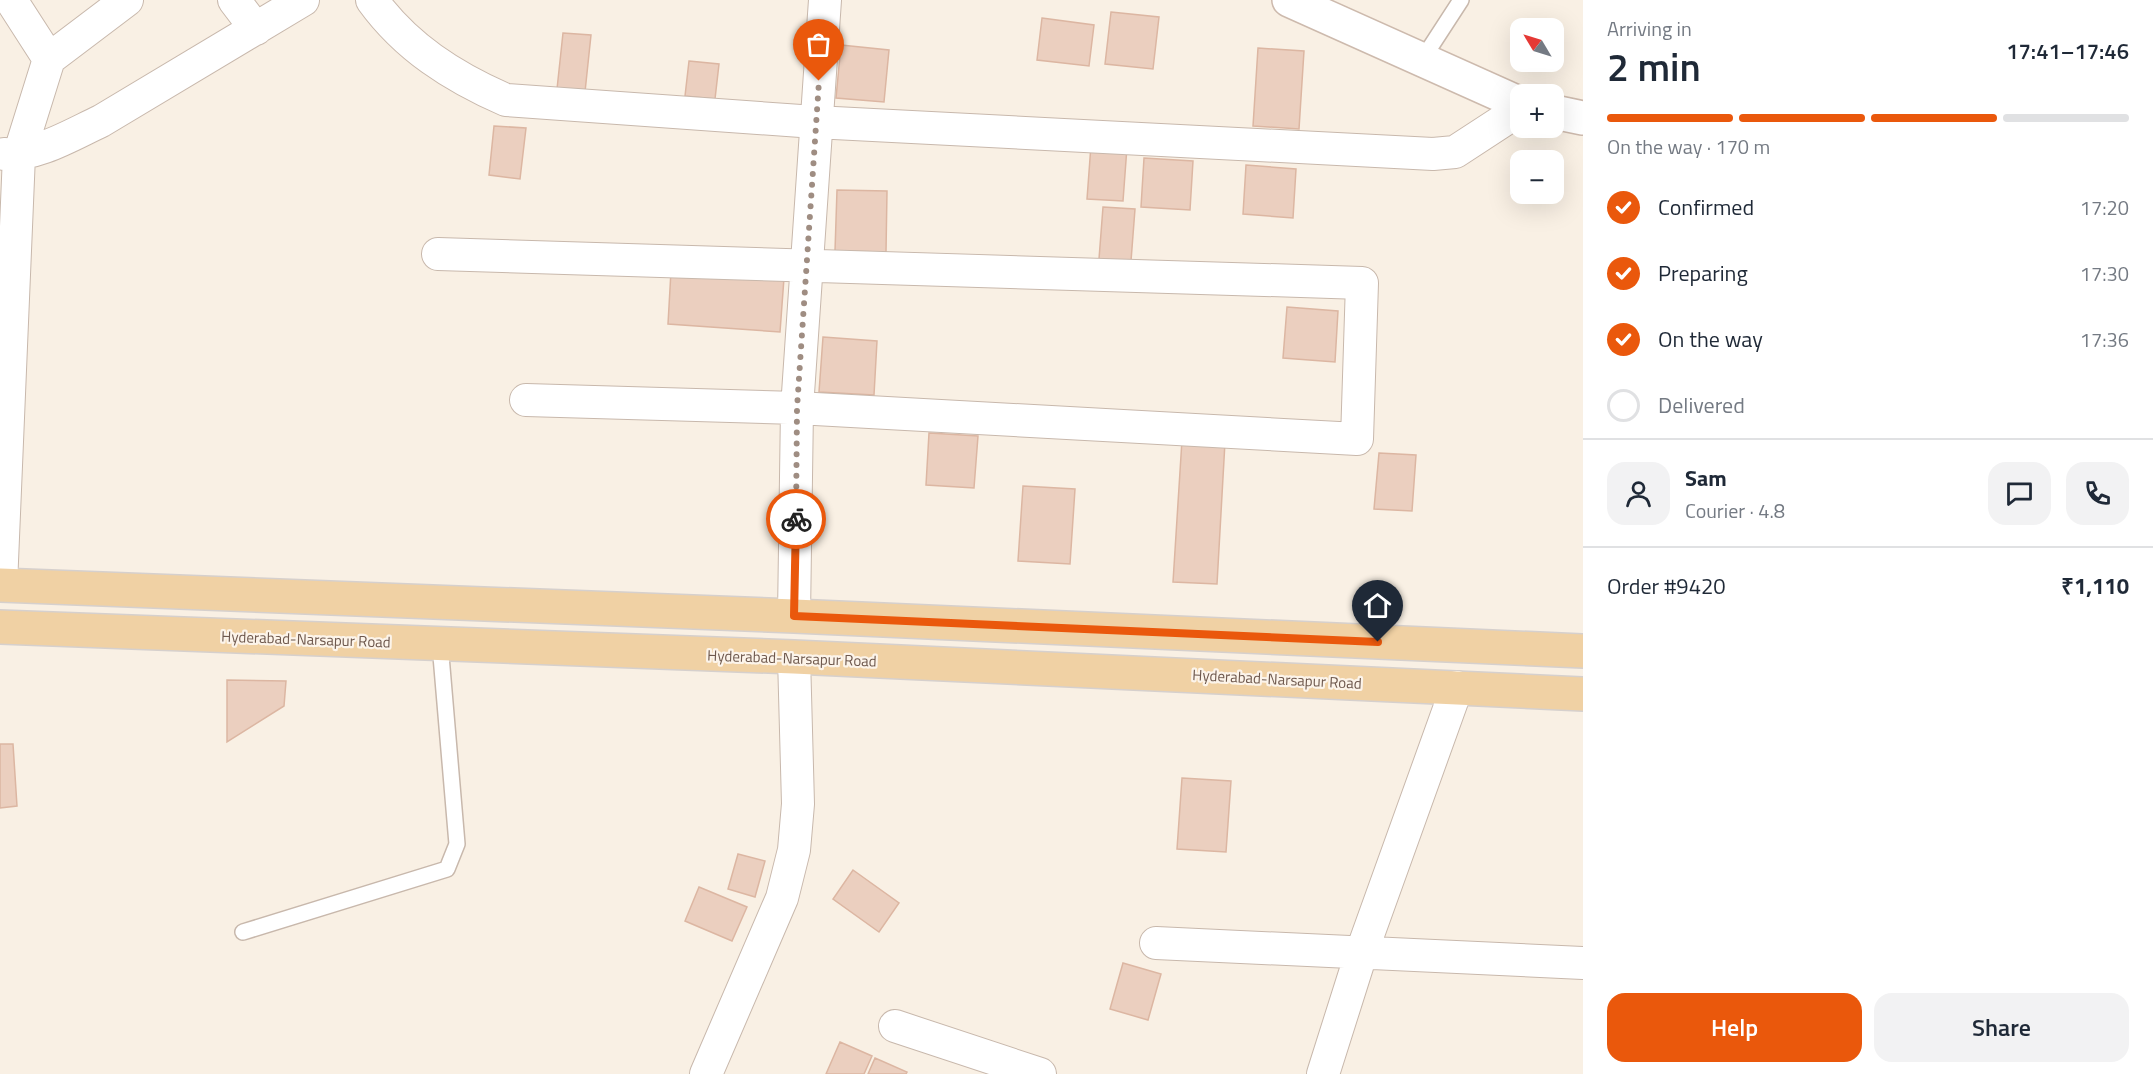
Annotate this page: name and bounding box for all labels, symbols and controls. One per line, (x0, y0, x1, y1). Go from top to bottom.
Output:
text: Arriving in (1607, 13, 1692, 44)
north arrow (1510, 18, 1564, 72)
map controls (1510, 18, 1564, 204)
pin (793, 19, 844, 81)
icon: bag (802, 28, 835, 61)
text: 17:41–17:46 (2006, 34, 2129, 68)
text: 2 min (1607, 37, 1701, 96)
button: + (1510, 84, 1564, 138)
text: On the way · 170 m (1607, 131, 1770, 162)
button: − (1510, 150, 1564, 204)
text: Confirmed (1658, 190, 1754, 224)
icon: check (1607, 191, 1640, 224)
text: 17:20 (2080, 192, 2129, 223)
text: Preparing (1658, 256, 1748, 290)
icon: check (1607, 257, 1640, 290)
text: 17:30 (2080, 258, 2129, 289)
text: On the way (1658, 322, 1763, 356)
icon: check (1607, 323, 1640, 356)
text: 17:36 (2080, 324, 2129, 355)
text: Delivered (1658, 388, 1745, 422)
text: Sam (1685, 461, 1727, 495)
button: person (1607, 462, 1670, 525)
button: chat (1988, 462, 2051, 525)
button: phone (2066, 462, 2129, 525)
courier (766, 489, 826, 549)
text: Courier · 4.8 (1685, 495, 1785, 526)
icon: bike (780, 503, 813, 536)
text: Order #9420 (1607, 569, 1726, 603)
text: ₹1,110 (2061, 569, 2129, 603)
pin (1352, 580, 1403, 642)
icon: home (1361, 589, 1394, 622)
street label: Hyderabad-Narsapur Road (221, 625, 391, 653)
street label: Hyderabad-Narsapur Road (707, 644, 877, 672)
street label: Hyderabad-Narsapur Road (1192, 663, 1362, 695)
button: Help (1607, 993, 1862, 1062)
button: Share (1874, 993, 2129, 1062)

